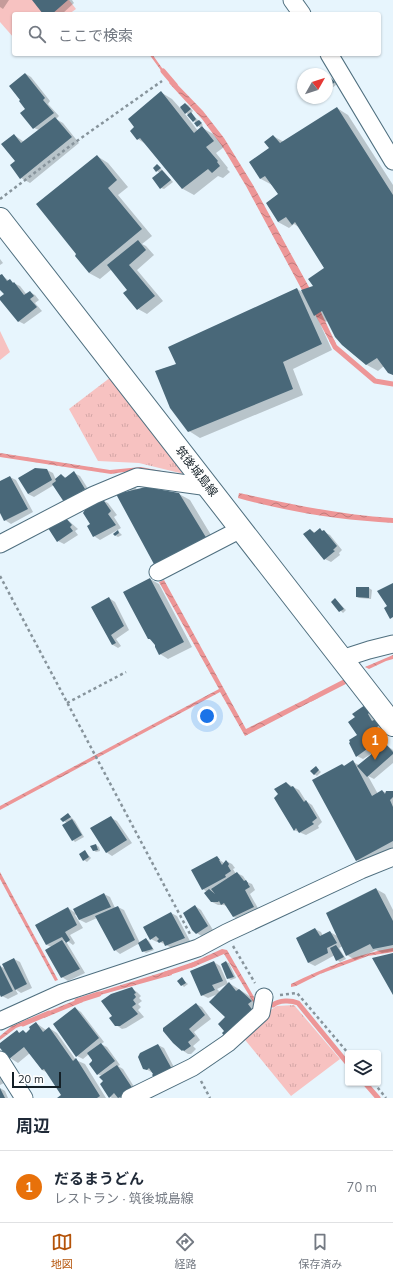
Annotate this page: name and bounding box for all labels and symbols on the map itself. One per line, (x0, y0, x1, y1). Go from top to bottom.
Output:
north arrow (297, 68, 333, 104)
street label: 筑後城島線 (173, 443, 221, 499)
your location (197, 706, 217, 726)
pin: 1 (362, 727, 388, 760)
scale bar (12, 1070, 61, 1089)

